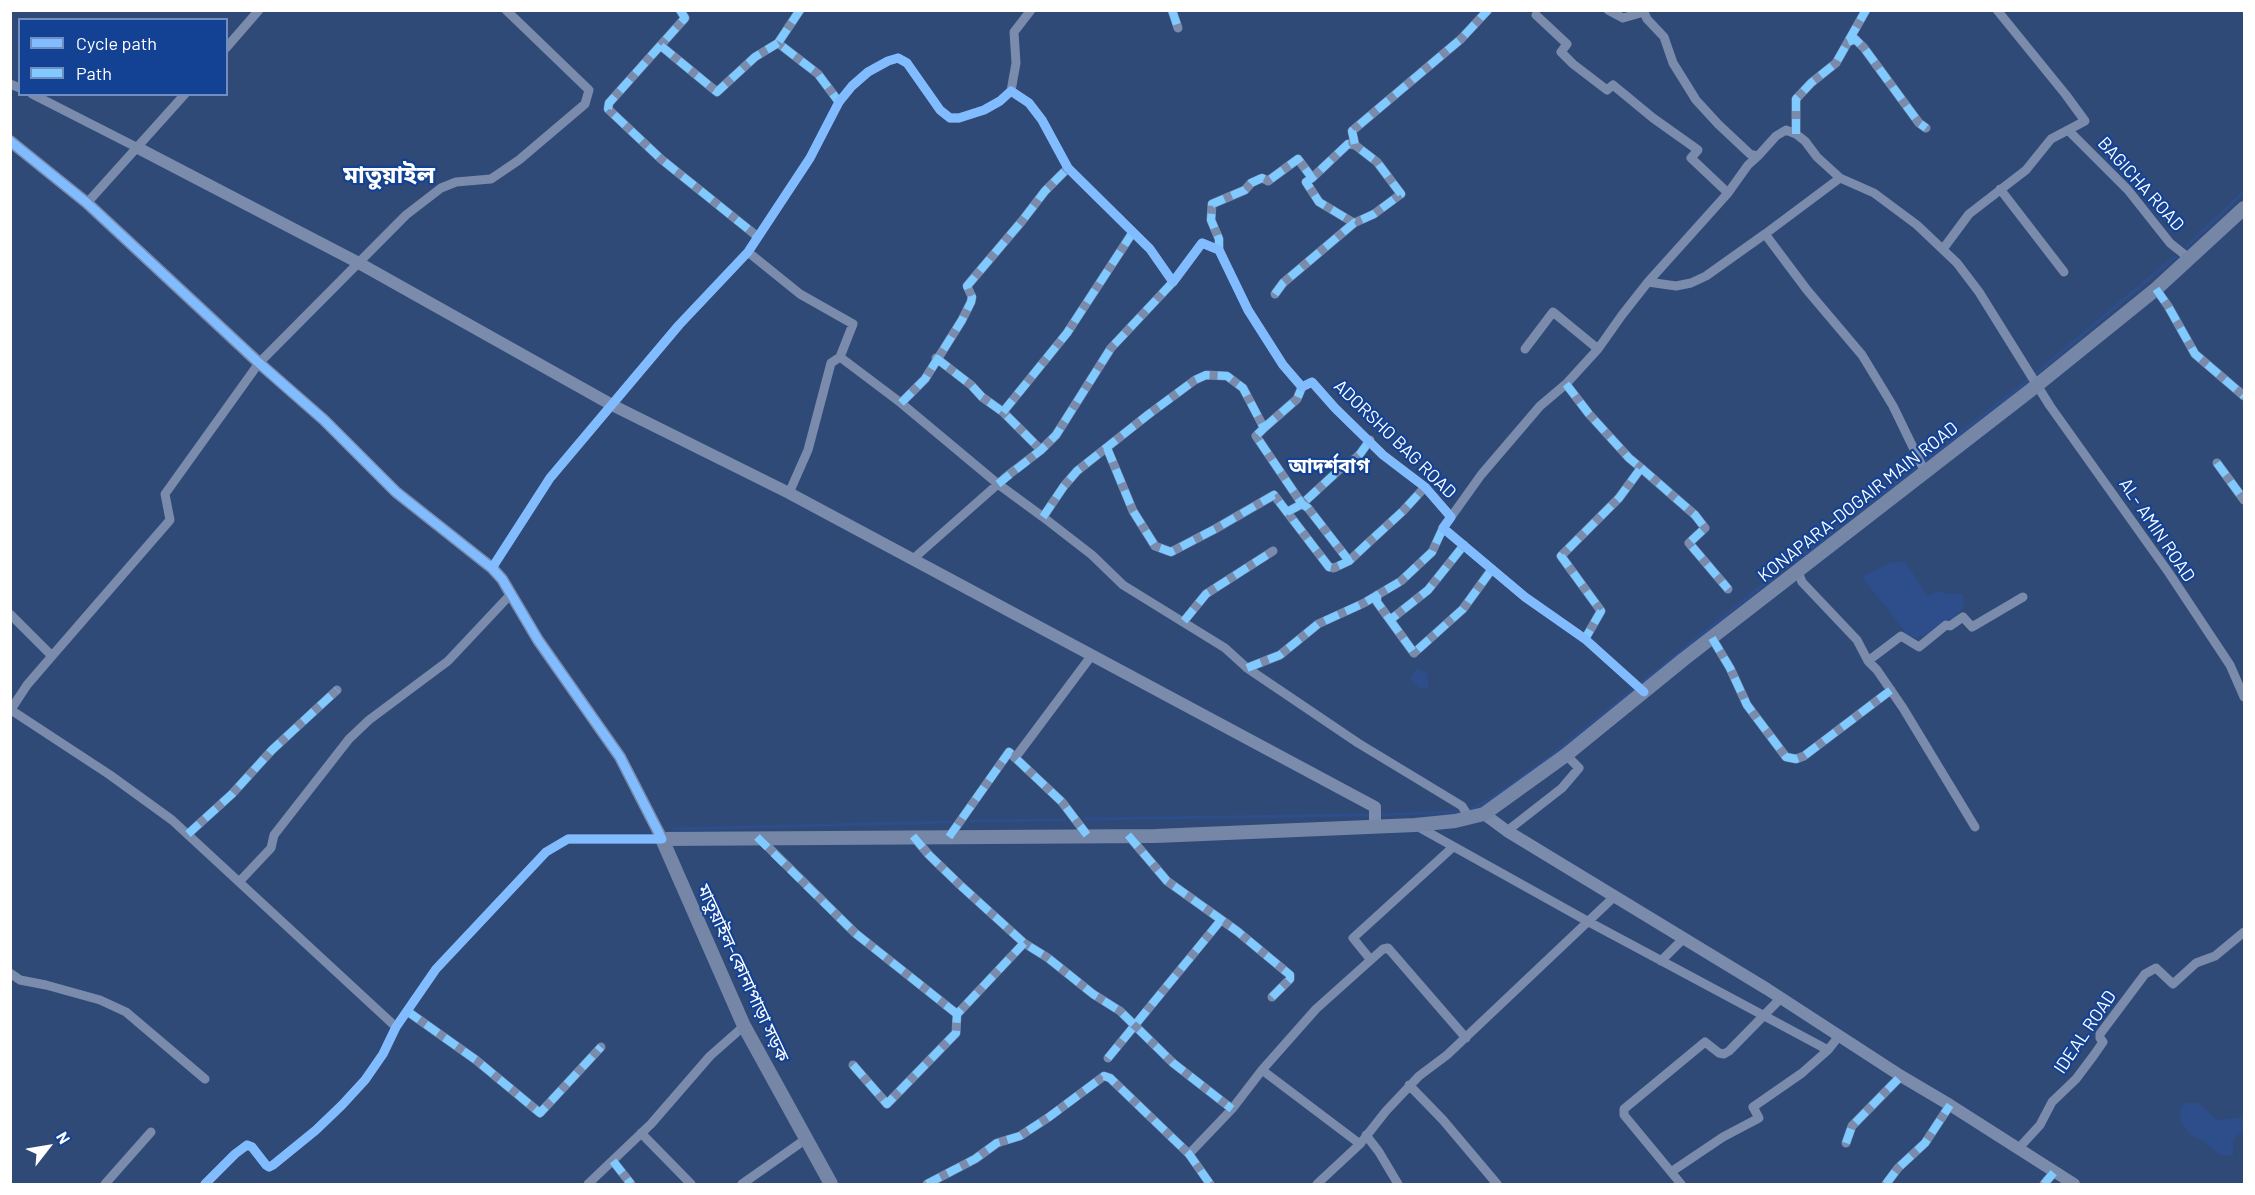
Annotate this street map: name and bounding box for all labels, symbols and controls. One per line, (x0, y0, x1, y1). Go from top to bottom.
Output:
legend (18, 18, 228, 96)
text: Cycle path (76, 32, 157, 54)
text: Path (76, 62, 112, 84)
street label: BAGICHA ROAD (2093, 133, 2189, 235)
district label: মাতুয়াইল (343, 161, 435, 189)
street label: ADORSHO BAG ROAD (1329, 375, 1461, 503)
street label: KONAPARA-DOGAIR MAIN ROAD (1754, 417, 1962, 587)
district label: আদর্শবাগ (1288, 454, 1370, 478)
street label: AL- AMIN ROAD (2114, 474, 2200, 586)
street label: মাতুয়াইল-কোনাপাড়া সড়ক (692, 881, 794, 1065)
street label: IDEAL ROAD (2049, 986, 2121, 1078)
north arrow (18, 1117, 78, 1177)
text: N (53, 1128, 75, 1147)

